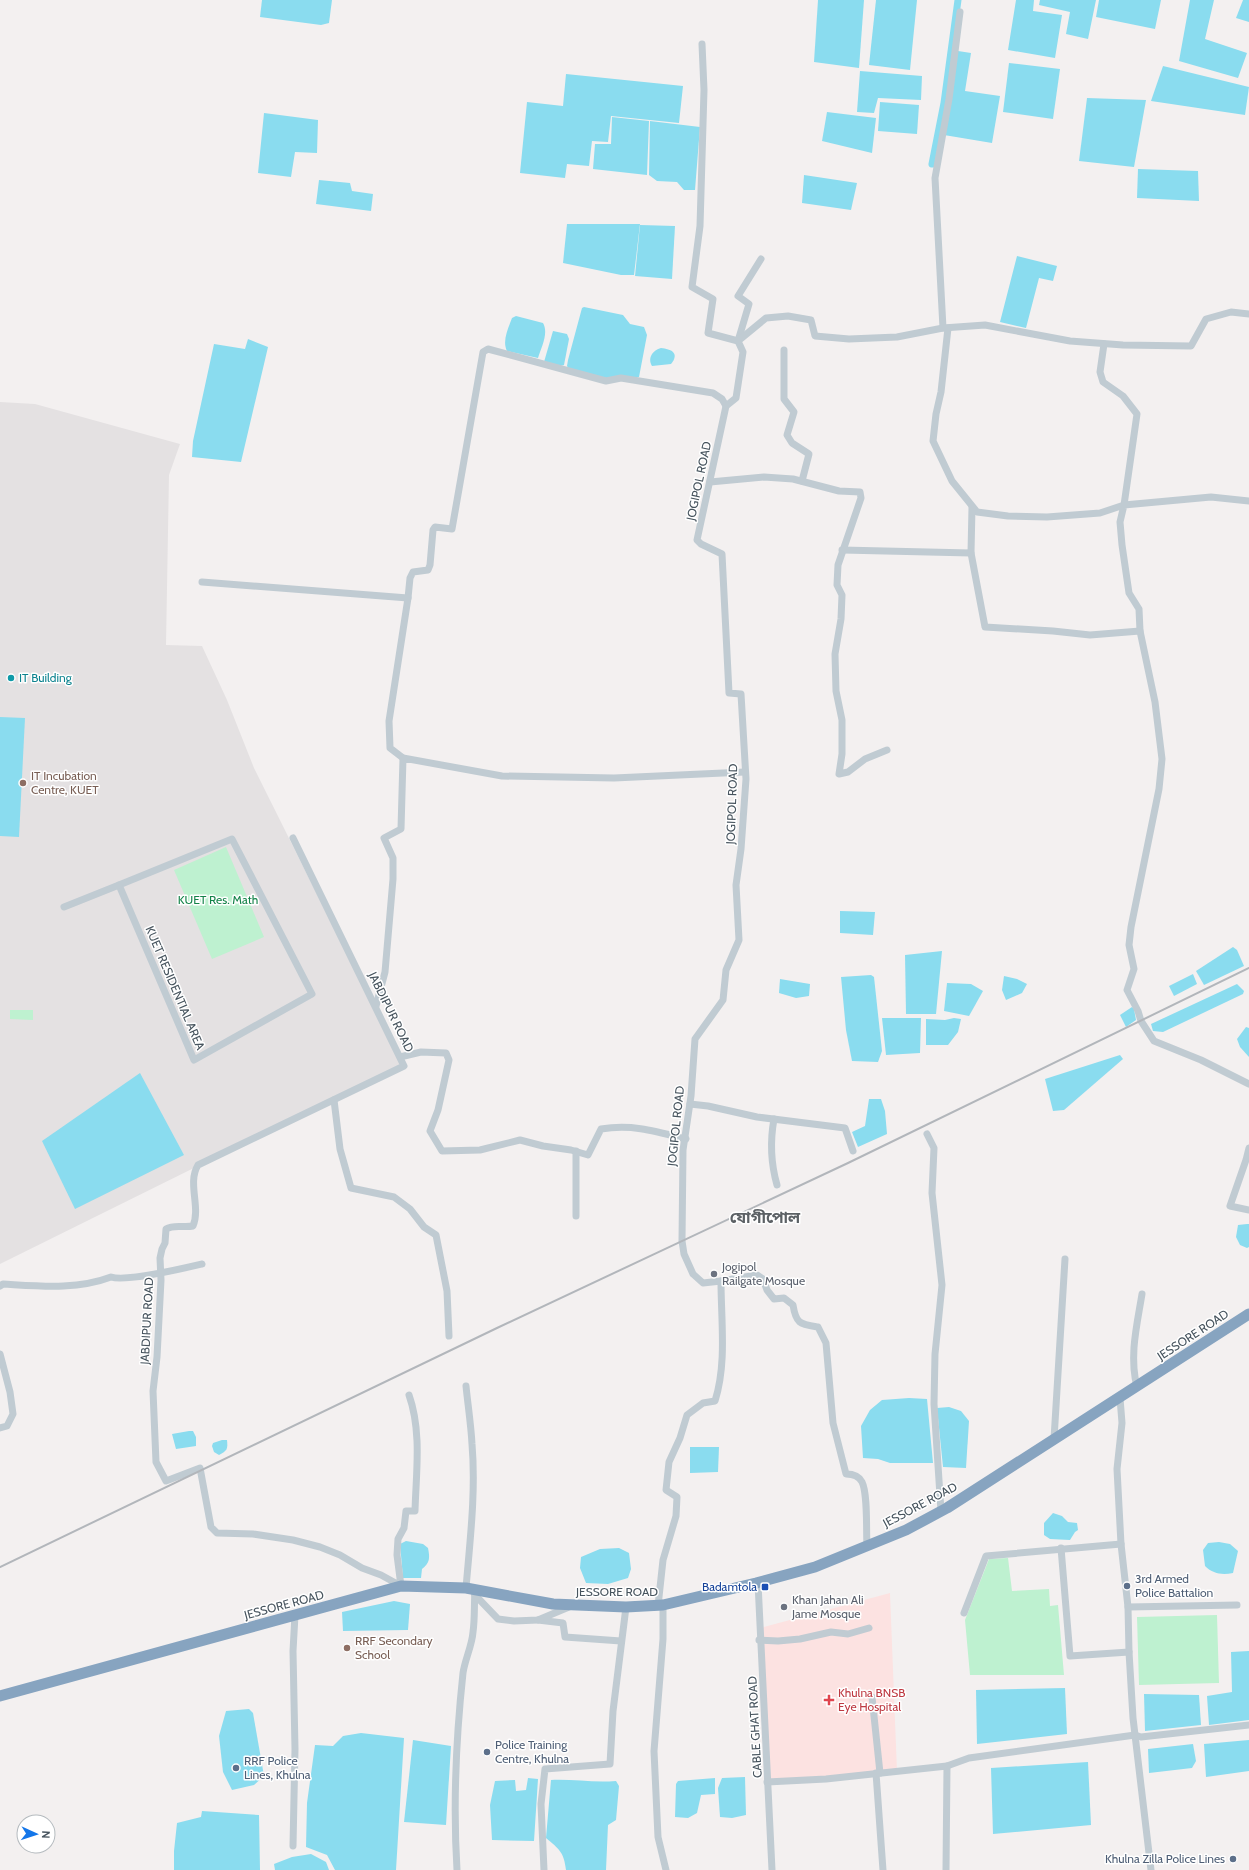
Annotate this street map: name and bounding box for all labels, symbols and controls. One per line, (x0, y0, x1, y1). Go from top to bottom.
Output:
street label: JOGIPOL ROAD (683, 440, 714, 523)
place label: IT Building (19, 670, 73, 685)
marker: IT Building (6, 673, 16, 683)
street label: JOGIPOL ROAD (723, 763, 740, 846)
place label: IT Incubation Centre, KUET (31, 768, 99, 797)
marker: IT Incubation Centre, KUET (18, 778, 28, 788)
park label: KUET Res. Math (178, 892, 258, 907)
street label: KUET RESIDENTIAL AREA (143, 924, 209, 1053)
street label: JABDIPUR ROAD (365, 968, 417, 1055)
street label: JOGIPOL ROAD (664, 1085, 687, 1168)
district label: যোগীপোল (730, 1208, 801, 1227)
place label: Jogipol Railgate Mosque (721, 1259, 805, 1288)
marker: Jogipol Railgate Mosque (709, 1269, 719, 1279)
street label: JABDIPUR ROAD (137, 1277, 156, 1366)
street label: JESSORE ROAD (1153, 1306, 1231, 1364)
street label: JESSORE ROAD (879, 1479, 960, 1531)
place label: 3rd Armed Police Battalion (1135, 1571, 1214, 1600)
place label: Badamtola (702, 1579, 757, 1594)
marker: 3rd Armed Police Battalion (1122, 1581, 1132, 1591)
marker: Badamtola (760, 1582, 770, 1592)
street label: JESSORE ROAD (575, 1584, 658, 1599)
street label: JESSORE ROAD (241, 1587, 326, 1623)
place label: Khan Jahan Ali Jame Mosque (791, 1592, 864, 1621)
marker: Khan Jahan Ali Jame Mosque (779, 1602, 789, 1612)
place label: RRF Secondary School (355, 1633, 433, 1662)
marker: RRF Secondary School (342, 1643, 352, 1653)
street label: CABLE GHAT ROAD (744, 1675, 765, 1778)
place label: Khulna BNSB Eye Hospital (838, 1685, 905, 1714)
marker: Khulna BNSB Eye Hospital (823, 1694, 835, 1706)
place label: Police Training Centre, Khulna (495, 1737, 569, 1766)
marker: Police Training Centre, Khulna (482, 1747, 492, 1757)
place label: RRF Police Lines, Khulna (244, 1753, 311, 1782)
marker: RRF Police Lines, Khulna (231, 1763, 241, 1773)
north arrow (16, 1814, 56, 1854)
text: N (39, 1830, 53, 1839)
place label: Khulna Zilla Police Lines (1105, 1851, 1225, 1866)
marker: Khulna Zilla Police Lines (1228, 1854, 1238, 1864)

